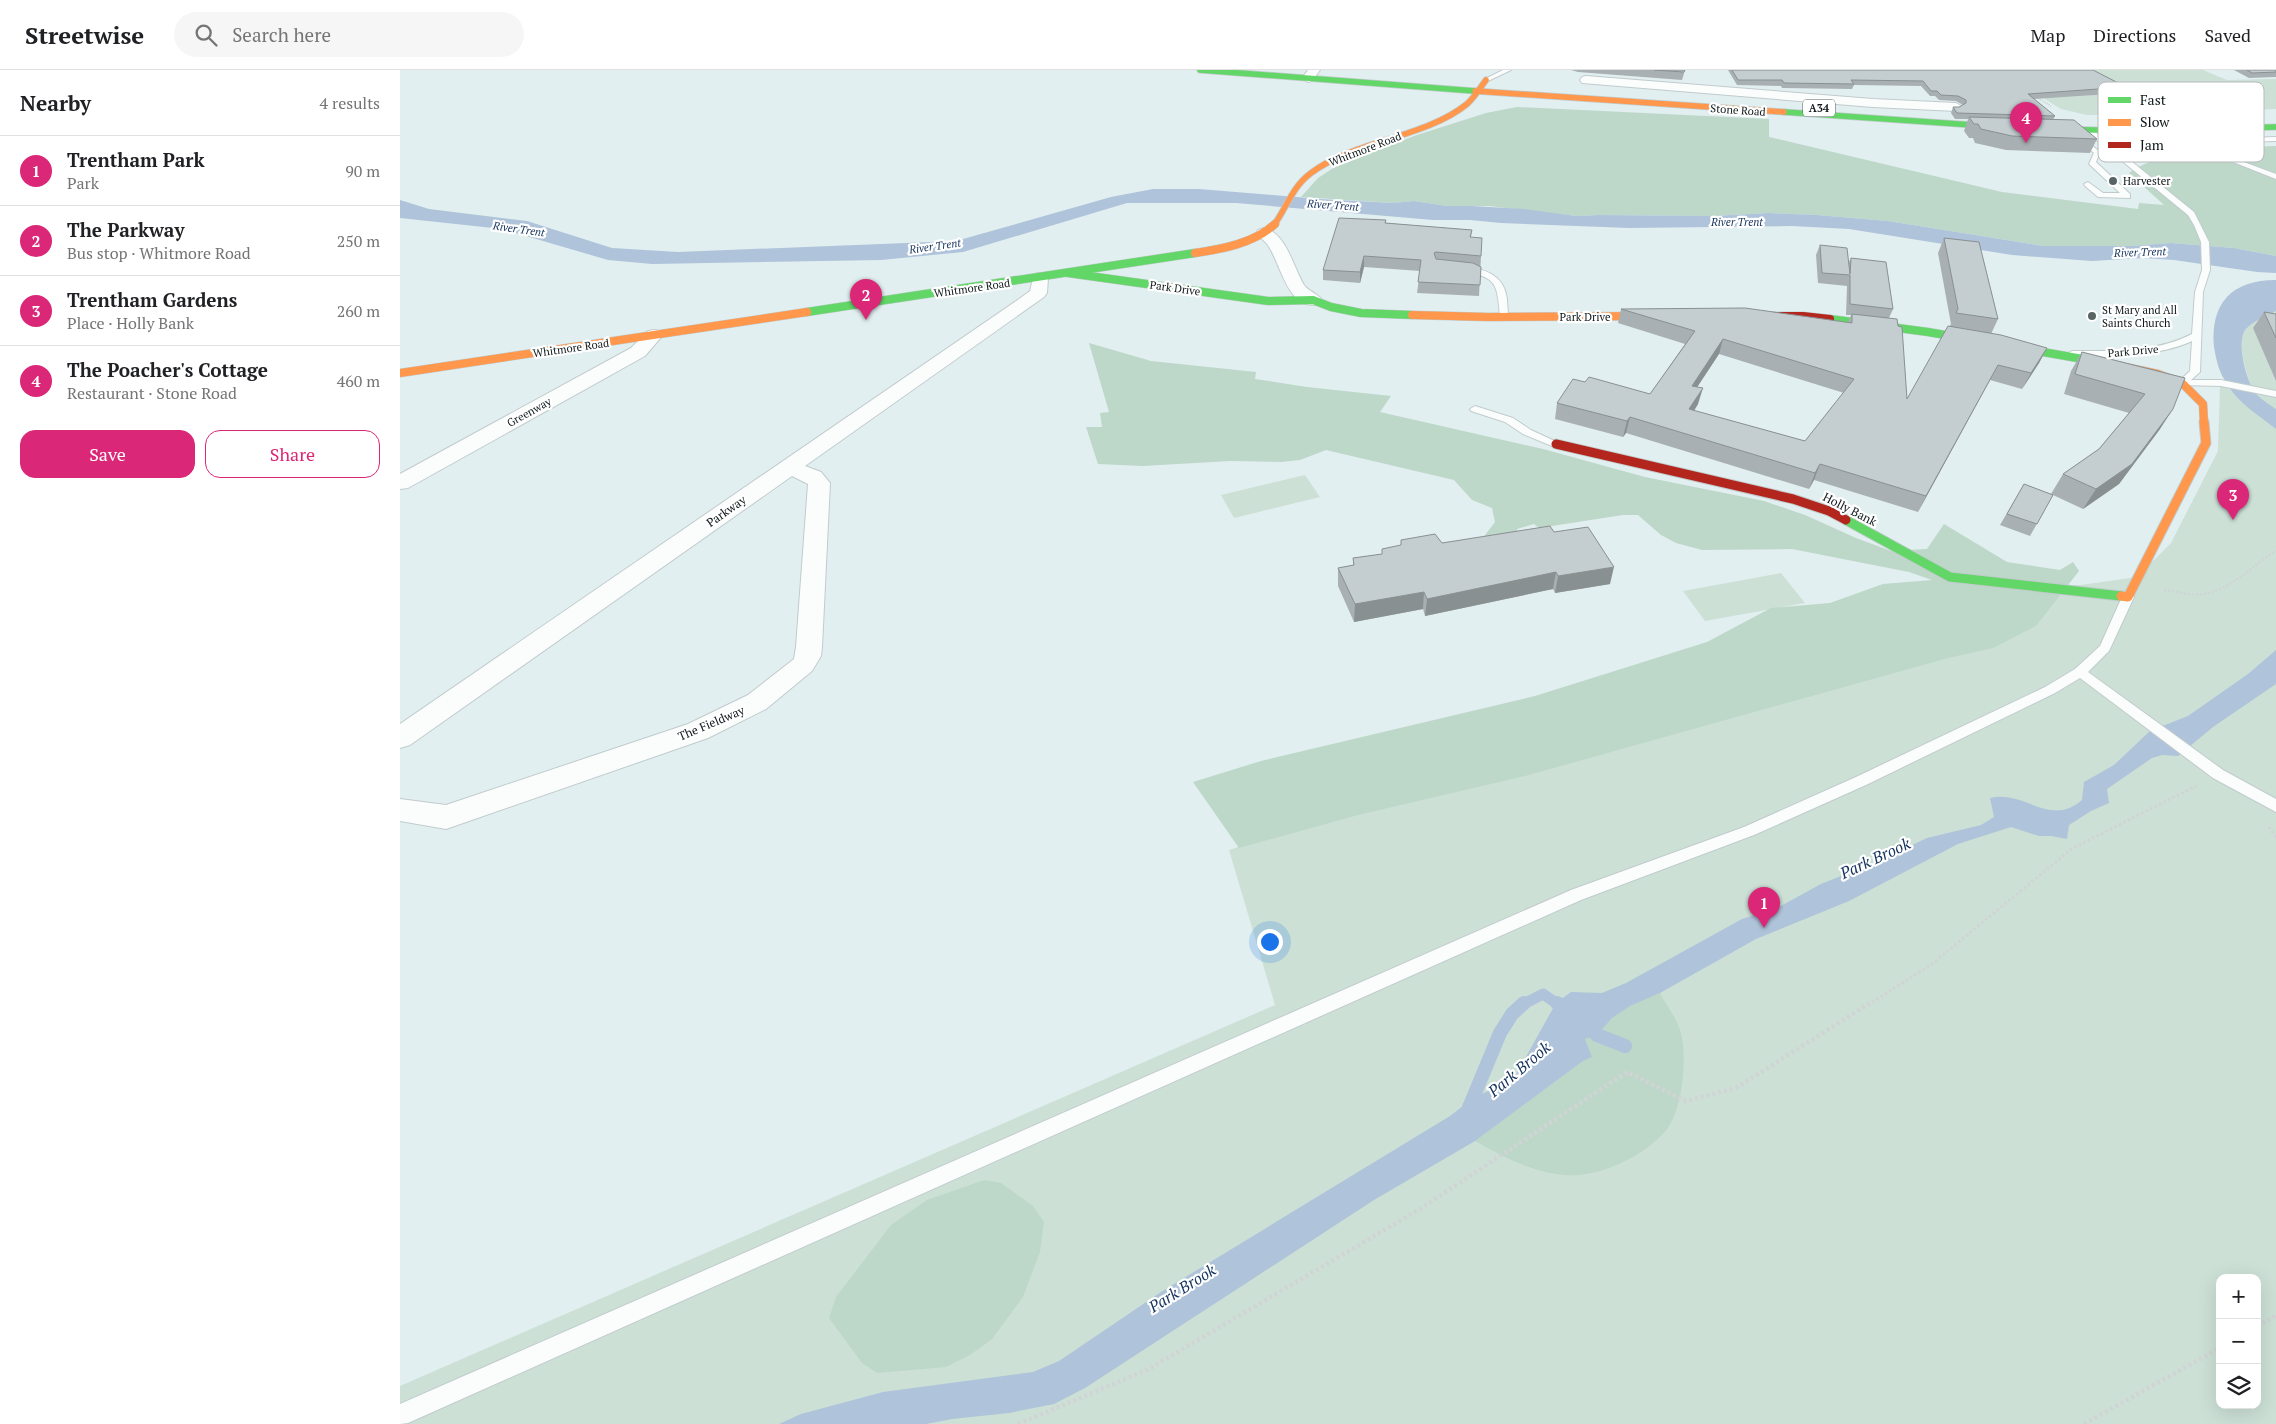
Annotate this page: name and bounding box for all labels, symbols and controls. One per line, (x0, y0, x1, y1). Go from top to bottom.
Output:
search box (174, 12, 524, 57)
text: Streetwise (25, 19, 144, 51)
icon: search (192, 21, 220, 49)
text: Search here (232, 22, 331, 47)
text: Map (2030, 23, 2065, 47)
text: Directions (2093, 23, 2176, 47)
text: Saved (2204, 23, 2251, 47)
legend (2098, 82, 2264, 162)
text: Nearby (20, 89, 91, 117)
text: Fast (2140, 90, 2167, 109)
text: 4 results (320, 92, 380, 114)
road number: A34 (1803, 99, 1835, 116)
street label: Stone Road (1710, 101, 1766, 119)
pin: 4 (2010, 102, 2042, 143)
text: Slow (2140, 112, 2170, 131)
street label: Whitmore Road (1327, 129, 1403, 169)
text: Jam (2140, 135, 2164, 154)
text: Trentham Park (67, 147, 205, 172)
text: 1 (31, 160, 41, 182)
text: 90 m (345, 160, 380, 182)
text: Park (67, 172, 99, 194)
place label: Harvester (2123, 174, 2171, 188)
marker: Harvester (2107, 175, 2119, 187)
water label: River Trent (1305, 196, 1360, 214)
water label: River Trent (1710, 215, 1763, 229)
text: The Parkway (67, 217, 184, 242)
water label: River Trent (491, 218, 546, 240)
text: 2 (31, 230, 41, 252)
text: 250 m (337, 230, 380, 252)
water label: River Trent (907, 235, 962, 257)
text: Bus stop · Whitmore Road (67, 242, 251, 264)
water label: River Trent (2113, 244, 2167, 260)
street label: Whitmore Road (933, 276, 1011, 300)
street label: Park Drive (1149, 278, 1202, 299)
pin: 2 (850, 279, 882, 320)
text: Trentham Gardens (67, 287, 237, 312)
text: 3 (31, 300, 41, 322)
text: 260 m (337, 300, 380, 322)
place label: St Mary and All Saints Church (2102, 303, 2177, 330)
street label: Park Drive (1560, 310, 1611, 324)
marker: St Mary and All Saints Church (2086, 310, 2098, 322)
text: Place · Holly Bank (67, 312, 194, 334)
street label: Whitmore Road (532, 336, 610, 360)
street label: Park Drive (2107, 342, 2159, 360)
text: The Poacher's Cottage (67, 357, 268, 382)
text: 4 (31, 370, 41, 392)
text: 460 m (337, 370, 380, 392)
text: Restaurant · Stone Road (67, 382, 237, 404)
street label: Greenway (504, 394, 554, 430)
button: Save (20, 430, 195, 478)
button: Share (205, 430, 380, 478)
pin: 3 (2217, 479, 2249, 520)
street label: Holly Bank (1821, 489, 1880, 529)
street label: Parkway (703, 491, 749, 530)
street label: The Fieldway (676, 702, 747, 744)
water label: Park Brook (1835, 832, 1914, 884)
pin: 1 (1748, 887, 1780, 928)
your location (1257, 929, 1283, 955)
water label: Park Brook (1482, 1036, 1555, 1102)
water label: Park Brook (1143, 1259, 1220, 1318)
map controls (2216, 1274, 2261, 1409)
button: + (2216, 1274, 2261, 1319)
button: − (2216, 1319, 2261, 1364)
button: layers (2216, 1364, 2261, 1409)

